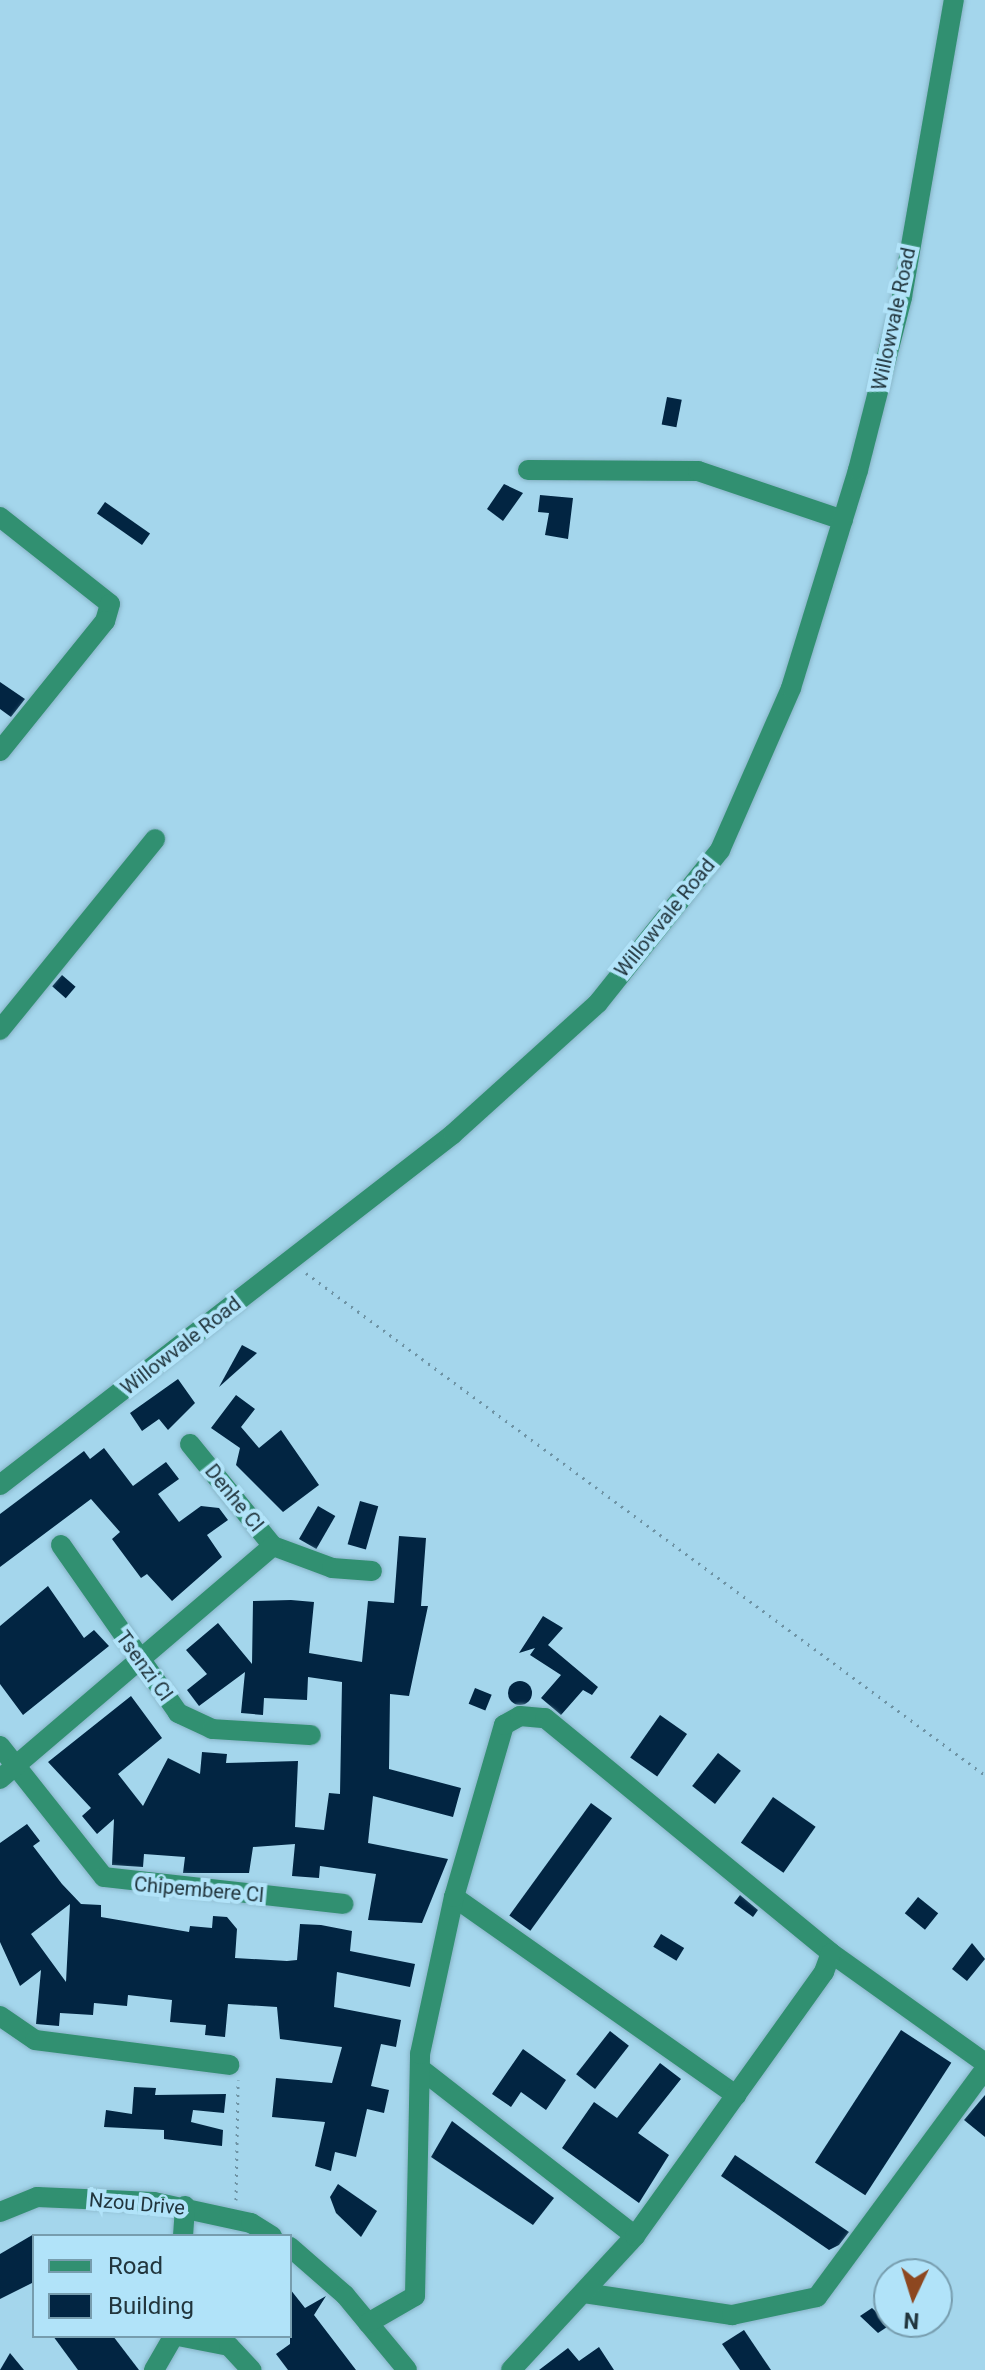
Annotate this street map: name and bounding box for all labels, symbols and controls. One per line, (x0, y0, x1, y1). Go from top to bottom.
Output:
street label: Willowvale Road (867, 245, 921, 393)
street label: Willowvale Road (610, 854, 720, 982)
street label: Willowvale Road (116, 1292, 246, 1400)
street label: Denhe Cl (200, 1460, 268, 1536)
street label: Tsenzi Cl (111, 1626, 177, 1706)
street label: Chipembere Cl (133, 1872, 265, 1908)
street label: Nzou Drive (88, 2188, 186, 2220)
legend (32, 2234, 292, 2338)
text: Road (108, 2252, 163, 2280)
north arrow (873, 2258, 953, 2338)
text: Building (108, 2292, 194, 2320)
text: N (903, 2307, 920, 2333)

